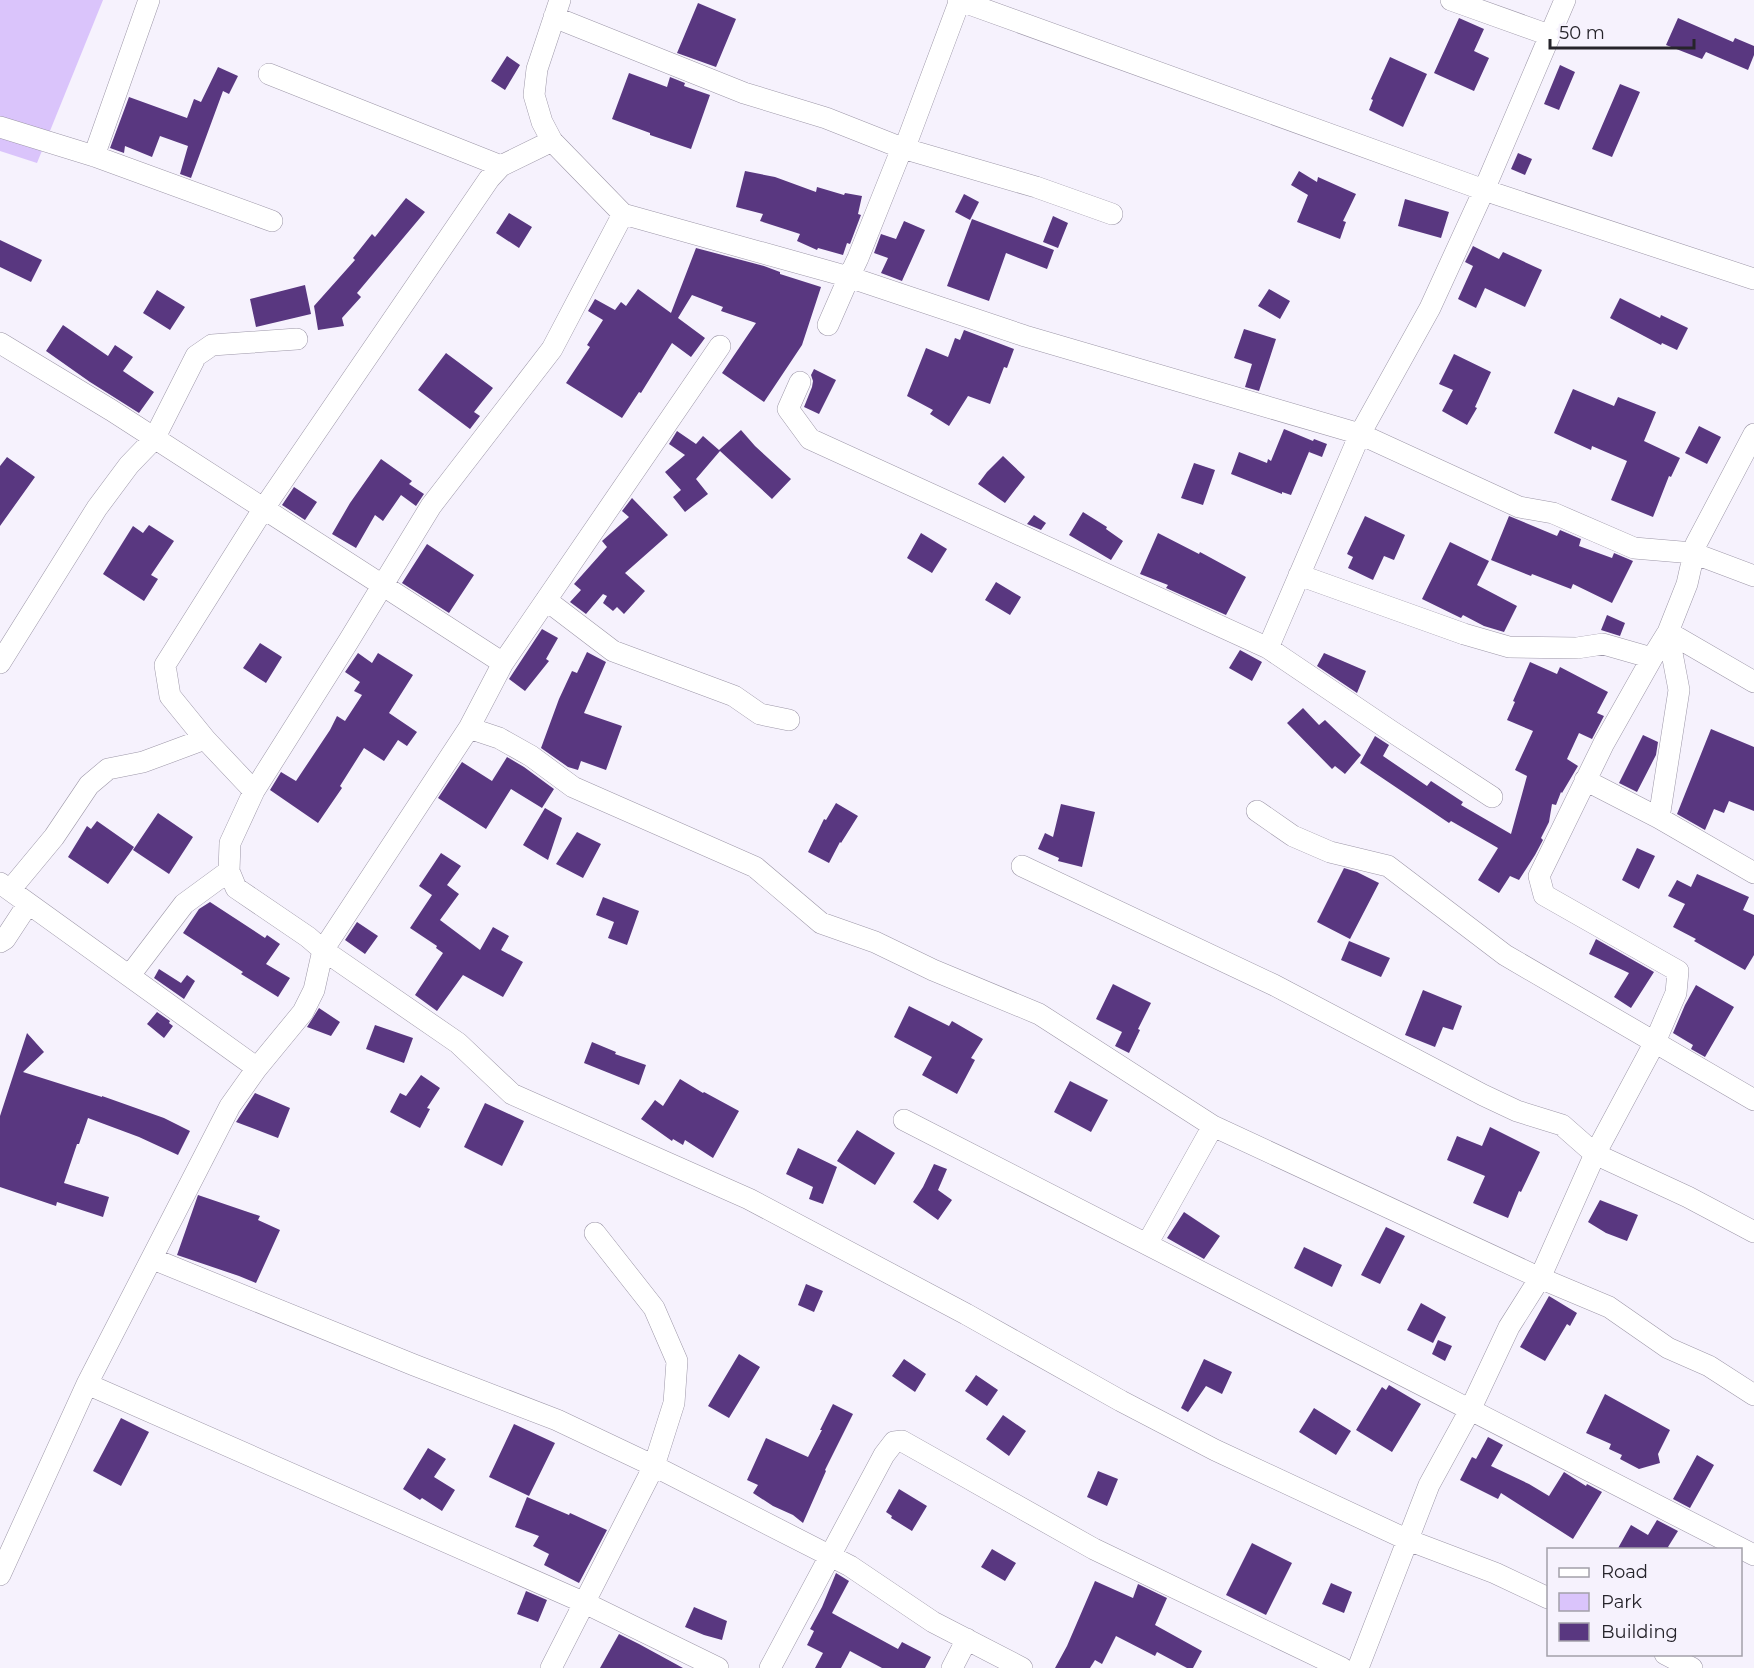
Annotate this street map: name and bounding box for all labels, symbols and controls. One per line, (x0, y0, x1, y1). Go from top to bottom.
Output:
scale bar (1550, 12, 1694, 50)
text: 50 m (1559, 22, 1605, 44)
legend (1547, 1548, 1742, 1656)
text: Road (1601, 1561, 1648, 1583)
text: Park (1601, 1591, 1642, 1613)
text: Building (1601, 1621, 1678, 1643)

